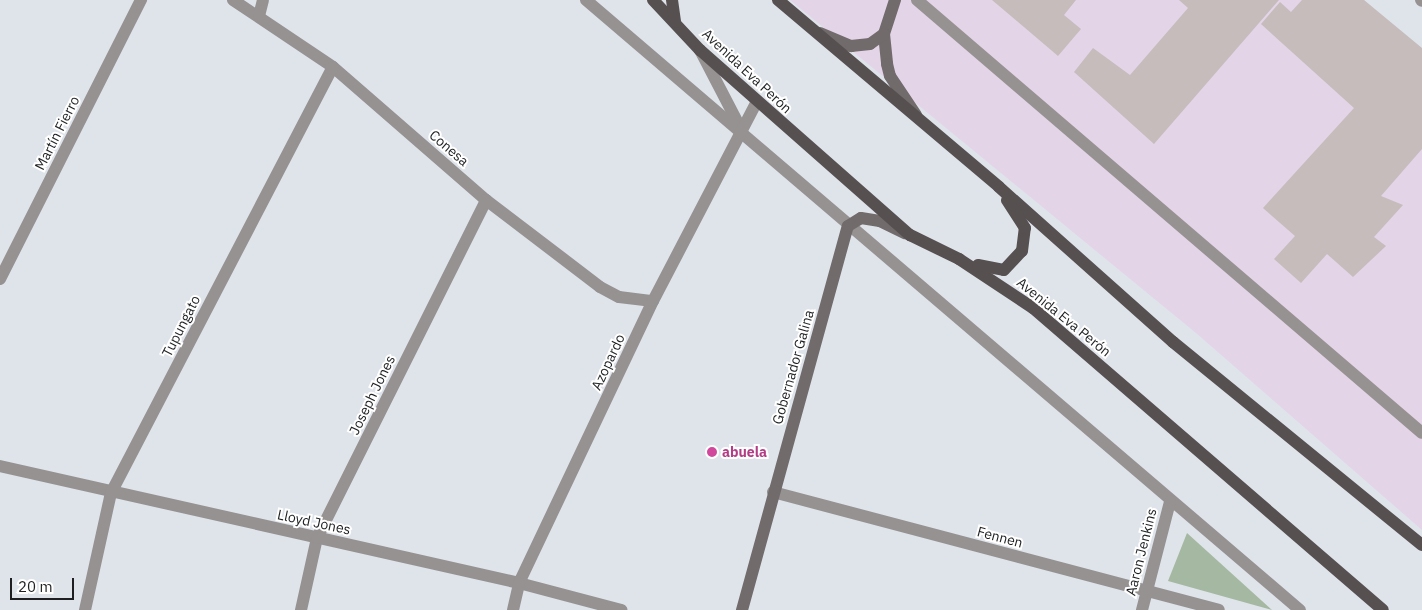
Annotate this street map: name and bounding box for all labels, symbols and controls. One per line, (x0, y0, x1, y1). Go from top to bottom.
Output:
street label: Avenida Eva Perón (699, 25, 795, 117)
street label: Martín Fierro (31, 93, 83, 173)
street label: Conesa (426, 126, 472, 170)
street label: Avenida Eva Perón (1014, 274, 1114, 360)
street label: Tupungato (158, 292, 204, 360)
street label: Gobernador Galina (769, 308, 817, 426)
street label: Azopardo (588, 331, 628, 393)
street label: Joseph Jones (346, 353, 398, 437)
place label: abuela (722, 444, 767, 460)
marker: abuela (706, 446, 718, 458)
street label: Lloyd Jones (276, 506, 352, 538)
street label: Aaron Jenkins (1122, 507, 1160, 597)
street label: Fennen (975, 523, 1025, 551)
scale bar (12, 568, 76, 600)
text: 20 m (18, 577, 53, 596)

